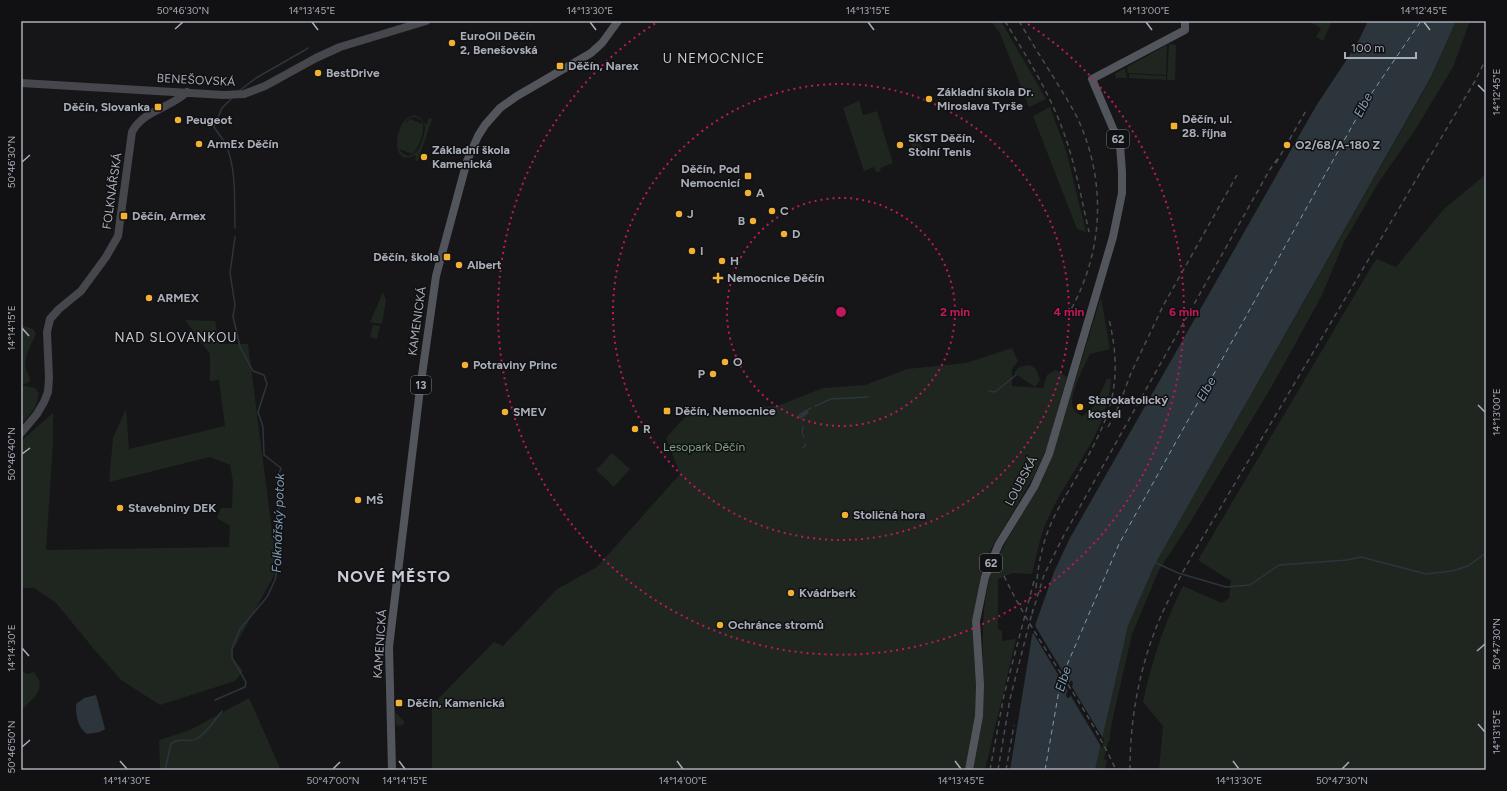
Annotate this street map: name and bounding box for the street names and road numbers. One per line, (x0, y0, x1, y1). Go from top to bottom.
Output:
street label: BENEŠOVSKÁ (156, 71, 236, 89)
road number: 62 (1107, 130, 1129, 148)
street label: FOLKNÁŘSKÁ (100, 152, 124, 230)
street label: KAMENICKÁ (405, 286, 429, 356)
road number: 13 (411, 376, 431, 394)
street label: LOUBSKÁ (1002, 454, 1040, 508)
road number: 62 (980, 554, 1002, 572)
street label: KAMENICKÁ (371, 609, 389, 679)

